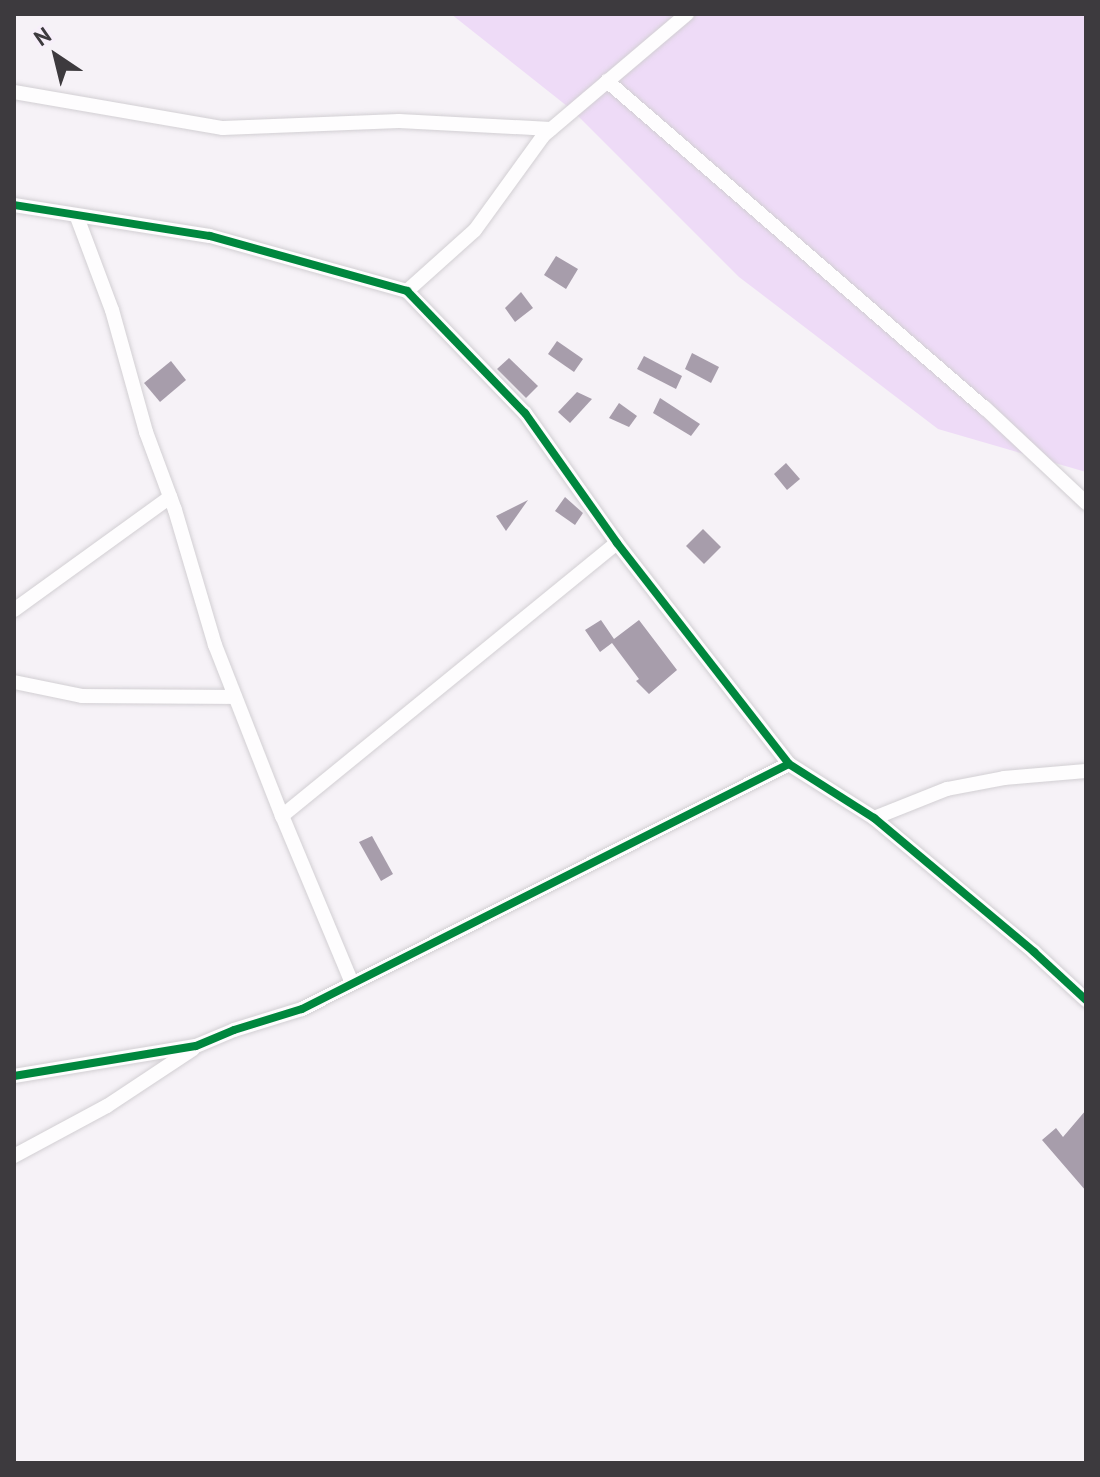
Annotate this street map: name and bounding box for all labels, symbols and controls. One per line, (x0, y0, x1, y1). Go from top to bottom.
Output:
north arrow (16, 16, 96, 96)
text: N (28, 21, 56, 52)

